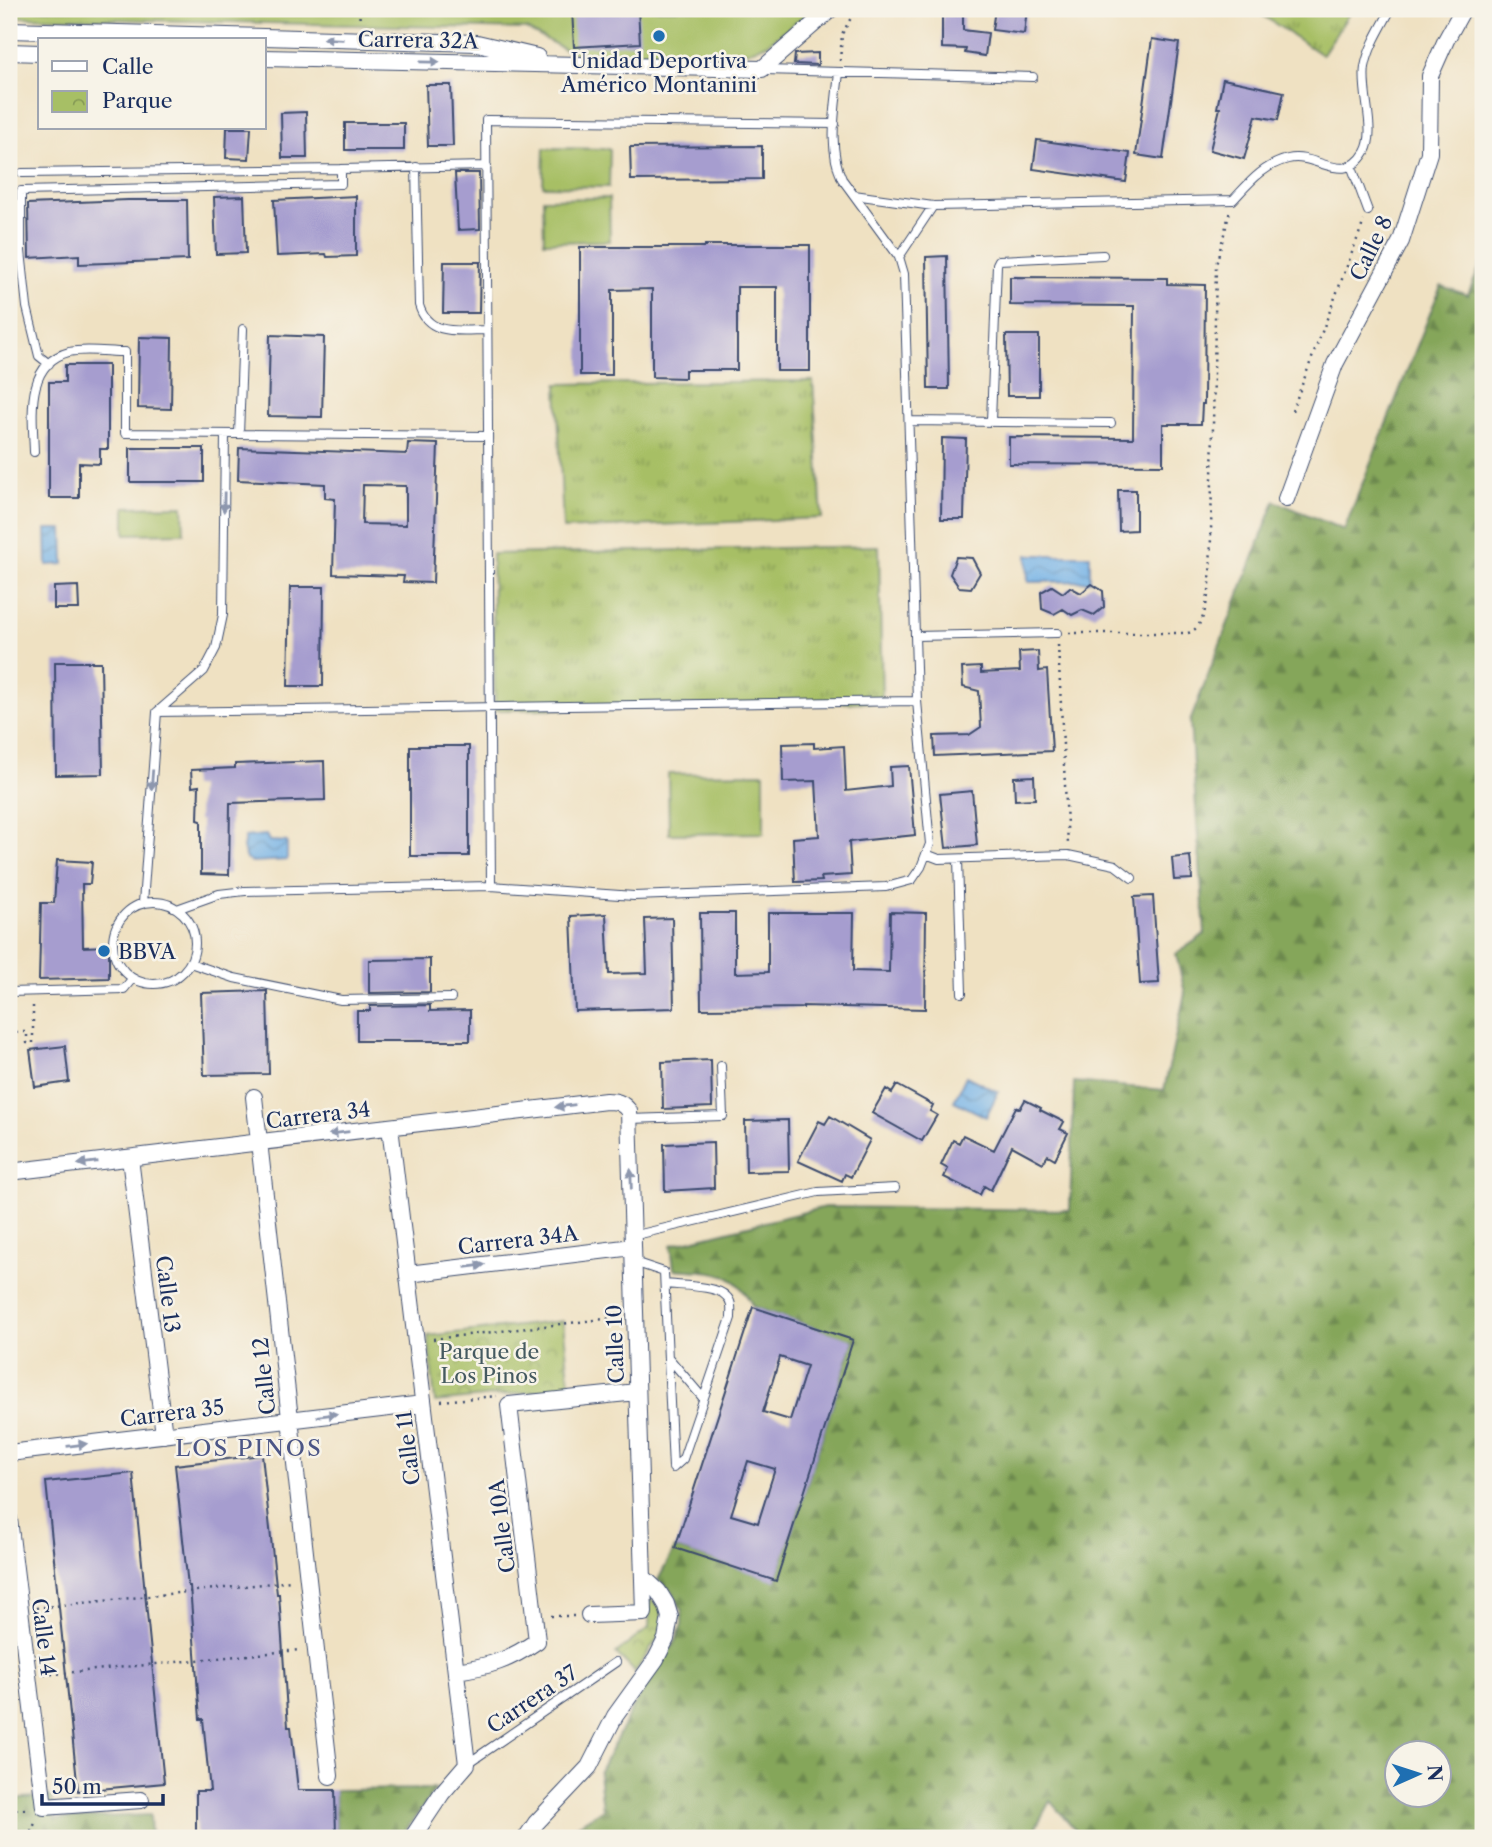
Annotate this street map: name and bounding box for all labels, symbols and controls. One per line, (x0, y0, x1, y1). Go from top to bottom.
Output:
street label: Carrera 32A (357, 26, 479, 54)
marker: Unidad Deportiva Américo Montanini (651, 28, 667, 44)
one-way arrow (322, 33, 344, 45)
legend (38, 38, 266, 130)
place label: Unidad Deportiva Américo Montanini (560, 48, 757, 97)
text: Calle (102, 54, 154, 79)
one-way arrow (420, 56, 442, 67)
text: Parque (102, 88, 173, 113)
street label: Calle 8 (1345, 211, 1397, 285)
one-way arrow (218, 492, 230, 514)
one-way arrow (146, 769, 157, 791)
place label: BBVA (118, 939, 176, 964)
marker: BBVA (96, 943, 112, 959)
street label: Carrera 34 (264, 1096, 372, 1134)
one-way arrow (553, 1101, 575, 1112)
one-way arrow (328, 1128, 350, 1139)
one-way arrow (77, 1158, 99, 1169)
one-way arrow (625, 1168, 636, 1190)
street label: Carrera 34A (456, 1220, 580, 1260)
street label: Calle 13 (151, 1254, 185, 1334)
one-way arrow (465, 1260, 487, 1271)
street label: Calle 10 (601, 1304, 629, 1384)
street label: Calle 12 (247, 1336, 281, 1416)
park label: Parque de Los Pinos (439, 1339, 539, 1388)
street label: Carrera 35 (119, 1394, 225, 1432)
street label: Calle 11 (391, 1409, 425, 1487)
one-way arrow (316, 1410, 338, 1421)
district label: LOS PINOS (175, 1434, 323, 1462)
one-way arrow (66, 1440, 88, 1451)
street label: Calle 10A (484, 1477, 520, 1574)
street label: Calle 14 (27, 1597, 61, 1677)
street label: Carrera 37 (482, 1659, 582, 1738)
north arrow (1384, 1738, 1454, 1808)
scale bar (42, 1763, 163, 1807)
text: N (1423, 1764, 1446, 1782)
text: 50 m (52, 1774, 102, 1799)

